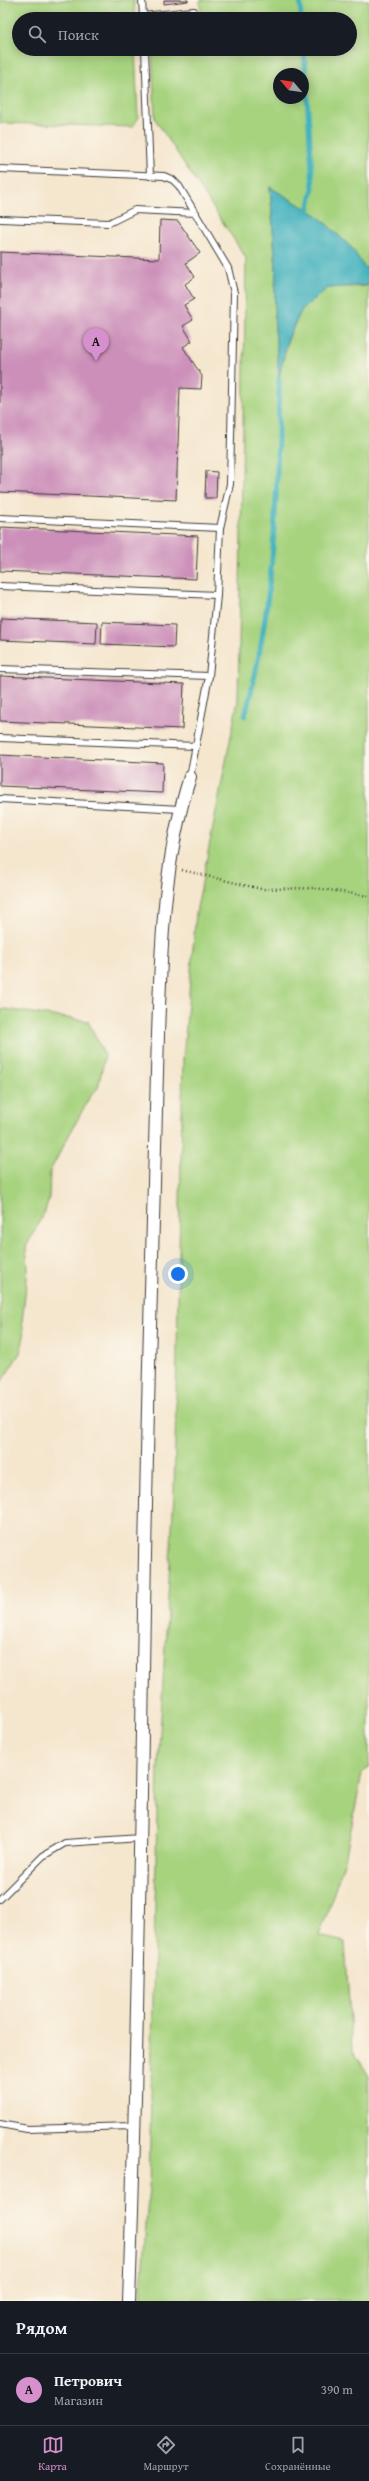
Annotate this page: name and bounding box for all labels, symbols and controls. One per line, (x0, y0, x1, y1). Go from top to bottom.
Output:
search box (12, 12, 357, 56)
icon: search (26, 23, 48, 45)
text: Поиск (58, 24, 99, 45)
north arrow (273, 68, 309, 104)
pin: A (83, 328, 109, 361)
your location (168, 1264, 188, 1284)
text: Рядом (16, 2315, 67, 2340)
text: Петрович (54, 2370, 122, 2391)
text: A (25, 2380, 33, 2399)
text: 390 m (321, 2380, 353, 2399)
text: Магазин (54, 2391, 103, 2410)
tab: Карта (38, 2434, 67, 2474)
tab: Маршрут (143, 2434, 188, 2474)
tab: Сохранённые (265, 2434, 331, 2474)

